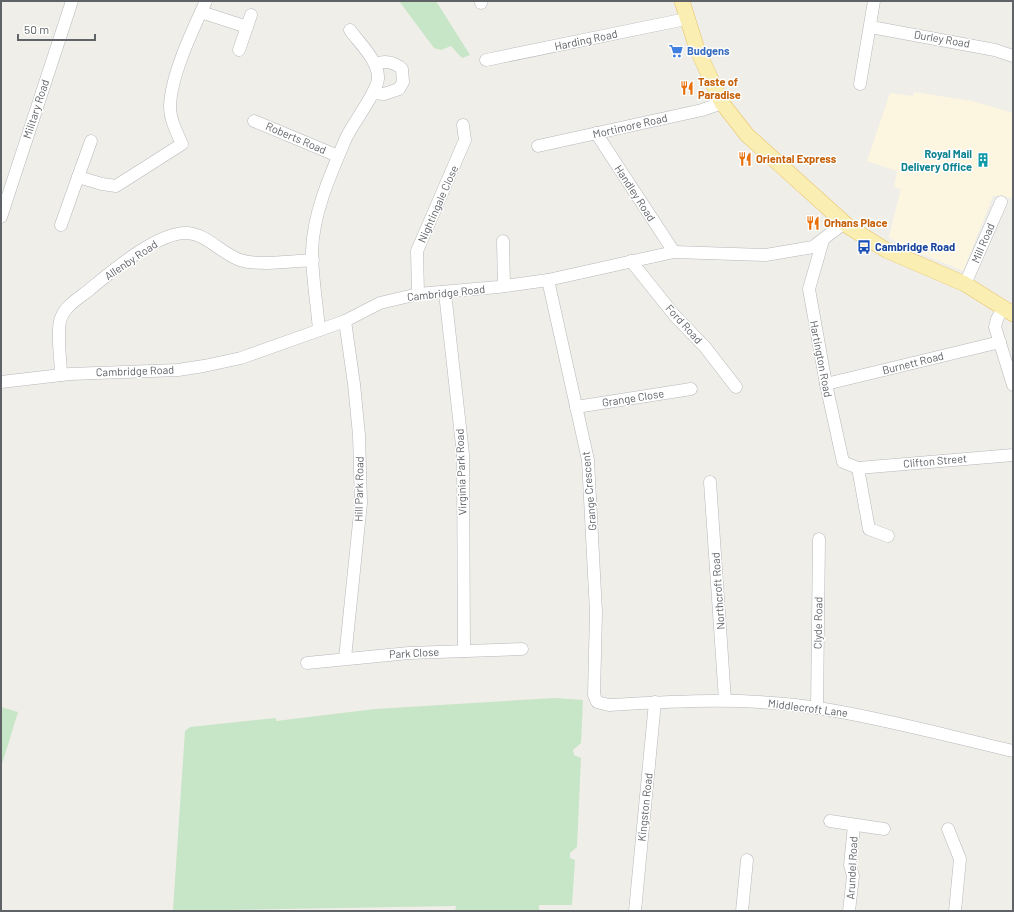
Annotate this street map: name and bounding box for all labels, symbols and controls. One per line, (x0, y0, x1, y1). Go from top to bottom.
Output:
scale bar (18, 16, 95, 42)
text: 50 m (24, 22, 49, 36)
street label: Harding Road (553, 27, 619, 53)
street label: Durley Road (913, 27, 971, 50)
supermarket icon: Budgens (668, 43, 684, 59)
place label: Budgens (687, 44, 730, 57)
place label: Taste of Paradise (698, 75, 741, 101)
street label: Military Road (20, 78, 51, 140)
restaurant icon: Taste of Paradise (679, 80, 695, 96)
street label: Mortimore Road (591, 111, 668, 140)
street label: Roberts Road (264, 119, 328, 156)
place label: Royal Mail Delivery Office (901, 147, 972, 173)
restaurant icon: Oriental Express (737, 151, 753, 167)
place label: Oriental Express (756, 152, 837, 165)
building icon: Royal Mail Delivery Office (975, 152, 991, 168)
street label: Handley Road (612, 162, 658, 223)
street label: Nightingale Close (415, 163, 460, 244)
restaurant icon: Orhans Place (805, 215, 821, 231)
place label: Orhans Place (824, 216, 888, 229)
street label: Mill Road (968, 221, 997, 265)
street label: Allenby Road (102, 237, 160, 282)
bus stop icon: Cambridge Road (856, 239, 872, 255)
place label: Cambridge Road (875, 240, 955, 253)
street label: Cambridge Road (406, 282, 486, 303)
street label: Ford Road (663, 301, 705, 346)
street label: Hartington Road (808, 319, 835, 398)
street label: Burnett Road (881, 349, 945, 376)
street label: Cambridge Road (96, 363, 174, 378)
street label: Grange Close (601, 386, 665, 409)
street label: Virginia Park Road (452, 429, 469, 515)
street label: Grange Crescent (579, 451, 598, 531)
street label: Clifton Street (903, 451, 967, 470)
street label: Hill Park Road (351, 456, 366, 522)
street label: Northcroft Road (708, 552, 727, 630)
street label: Clyde Road (811, 597, 824, 649)
street label: Park Close (389, 645, 440, 660)
street label: Middlecroft Lane (767, 696, 849, 719)
street label: Kingston Road (634, 772, 655, 842)
street label: Arundel Road (843, 836, 860, 900)

